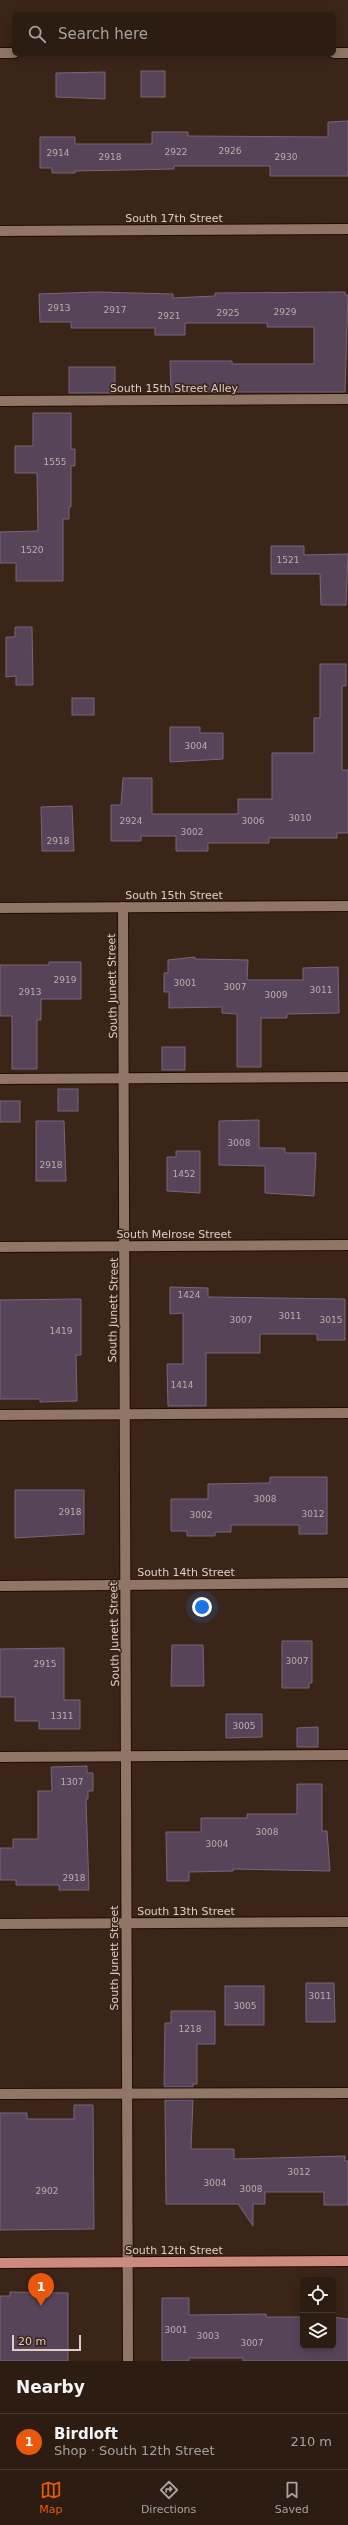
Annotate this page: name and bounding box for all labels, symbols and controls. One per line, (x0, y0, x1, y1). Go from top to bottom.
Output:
search box (12, 12, 336, 56)
icon: search (26, 23, 48, 45)
text: Search here (58, 25, 148, 43)
house number: 2926 (219, 146, 242, 156)
house number: 2922 (165, 147, 187, 157)
house number: 2914 (47, 148, 70, 158)
house number: 2918 (99, 152, 122, 162)
house number: 2930 (275, 152, 298, 162)
street label: South 17th Street (125, 212, 224, 225)
house number: 2913 (48, 303, 70, 313)
house number: 2917 (104, 305, 126, 315)
house number: 2929 (274, 307, 297, 317)
house number: 2925 (217, 308, 239, 318)
house number: 2921 (158, 311, 180, 321)
street label: South 15th Street Alley (110, 382, 239, 395)
house number: 1555 (44, 457, 66, 467)
house number: 1520 (21, 545, 44, 555)
house number: 1521 (277, 555, 299, 565)
house number: 3004 (185, 741, 208, 751)
house number: 3010 (289, 813, 312, 823)
house number: 2924 (120, 816, 143, 826)
house number: 3006 (242, 816, 265, 826)
house number: 3002 (181, 827, 203, 837)
house number: 2918 (47, 836, 70, 846)
street label: South 15th Street (125, 889, 224, 902)
street label: South Junett Street (105, 933, 120, 1039)
house number: 2919 (54, 975, 77, 985)
house number: 3001 (174, 978, 196, 988)
house number: 3007 (224, 982, 246, 992)
house number: 3011 (310, 985, 332, 995)
house number: 2913 (19, 987, 41, 997)
house number: 3009 (265, 990, 288, 1000)
house number: 3008 (228, 1138, 251, 1148)
house number: 2918 (40, 1160, 63, 1170)
house number: 1452 (173, 1169, 195, 1179)
street label: South Melrose Street (116, 1228, 232, 1241)
street label: South Junett Street (106, 1257, 121, 1363)
house number: 1424 (178, 1290, 201, 1300)
house number: 3011 (279, 1311, 301, 1321)
house number: 3007 (230, 1315, 252, 1325)
house number: 3015 (320, 1315, 342, 1325)
house number: 1419 (50, 1326, 73, 1336)
house number: 1414 (171, 1380, 194, 1390)
house number: 3008 (254, 1494, 277, 1504)
house number: 2918 (59, 1507, 82, 1517)
house number: 3012 (302, 1509, 324, 1519)
house number: 3002 (190, 1510, 212, 1520)
street label: South 14th Street (137, 1566, 236, 1579)
street label: South Junett Street (107, 1581, 122, 1687)
your location (192, 1597, 212, 1617)
house number: 3007 (286, 1656, 308, 1666)
house number: 2915 (34, 1659, 56, 1669)
house number: 1311 (51, 1711, 73, 1721)
house number: 3005 (233, 1721, 255, 1731)
house number: 1307 (61, 1777, 83, 1787)
house number: 3008 (256, 1827, 279, 1837)
house number: 3004 (206, 1839, 229, 1849)
house number: 2918 (63, 1873, 86, 1883)
street label: South Junett Street (108, 1905, 121, 2010)
street label: South 13th Street (137, 1905, 236, 1918)
house number: 3011 (309, 1991, 331, 2001)
house number: 3005 (234, 2001, 256, 2011)
house number: 1218 (179, 2024, 202, 2034)
house number: 3012 (288, 2167, 310, 2177)
house number: 3004 (204, 2178, 227, 2188)
house number: 3008 (240, 2184, 263, 2194)
house number: 2902 (36, 2186, 58, 2196)
street label: South 12th Street (125, 2244, 224, 2257)
pin: 1 (28, 2273, 54, 2306)
map controls (300, 2277, 336, 2349)
button: locate (300, 2277, 336, 2313)
button: layers (300, 2313, 336, 2349)
house number: 3001 (165, 2325, 187, 2335)
house number: 3003 (197, 2331, 219, 2341)
scale bar (12, 2333, 81, 2352)
text: 20 m (18, 2335, 46, 2348)
house number: 3007 (241, 2338, 263, 2348)
text: Nearby (16, 2377, 85, 2397)
text: Birdloft (54, 2425, 118, 2443)
text: 1 (24, 2434, 34, 2449)
text: 210 m (290, 2434, 332, 2449)
text: Shop · South 12th Street (54, 2443, 215, 2458)
tab: Map (39, 2479, 62, 2516)
tab: Directions (141, 2479, 196, 2516)
tab: Saved (275, 2479, 309, 2516)

